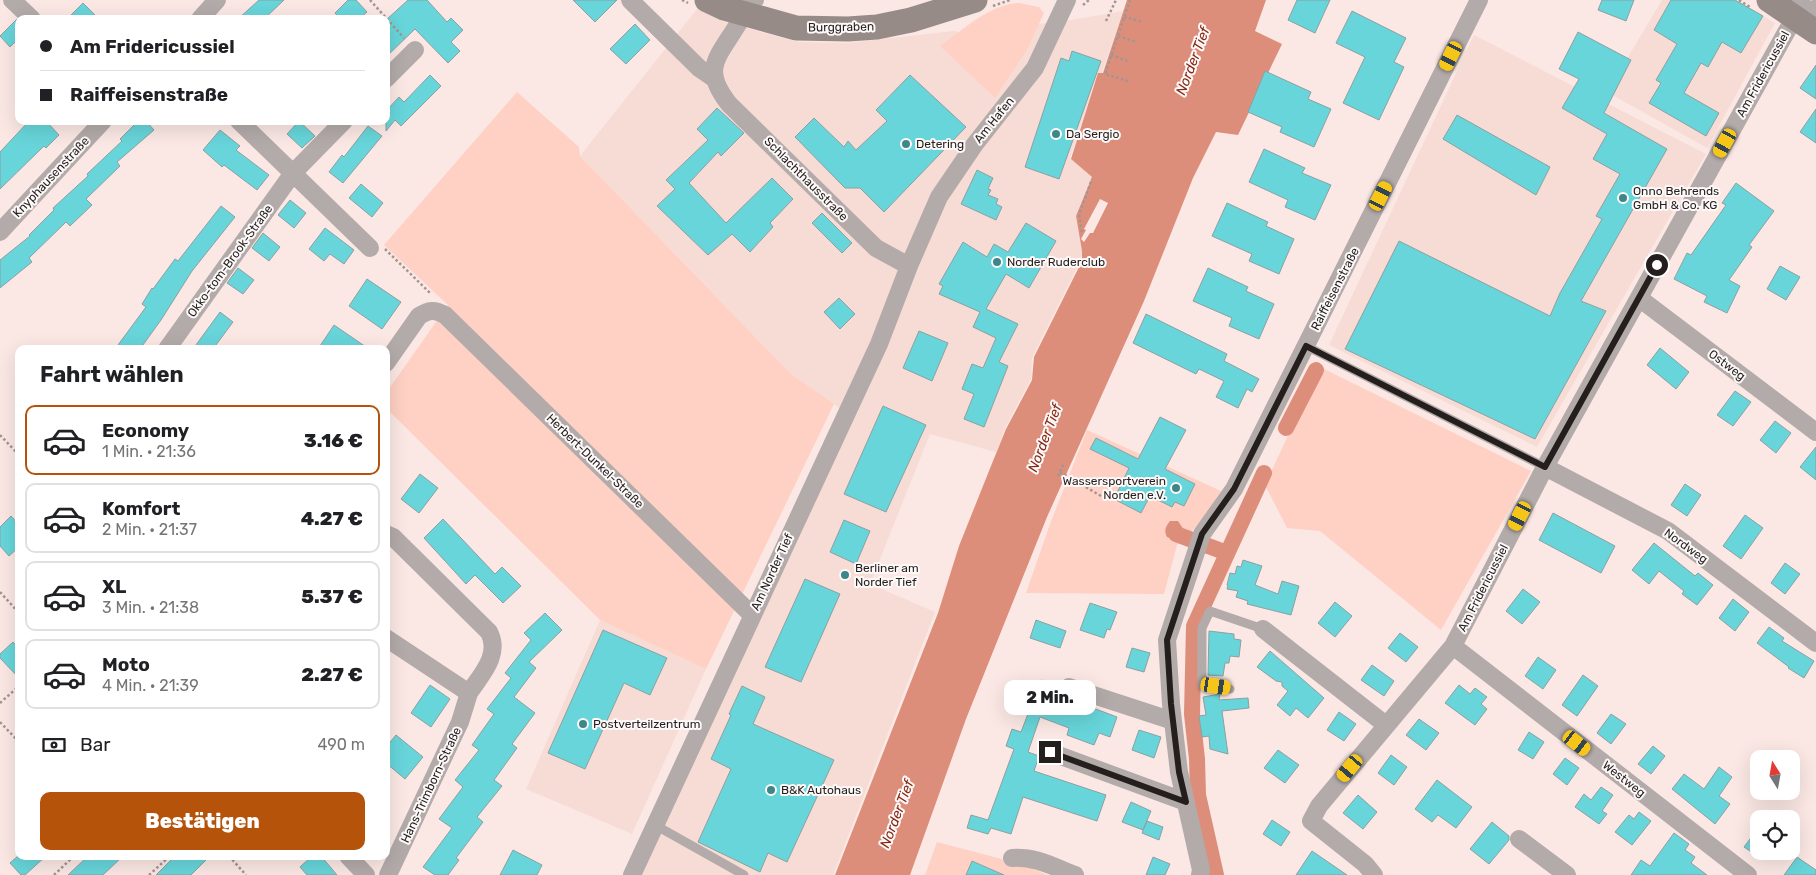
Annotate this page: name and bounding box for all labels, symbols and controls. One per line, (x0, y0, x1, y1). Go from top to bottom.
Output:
street label: Burggraben (808, 19, 874, 35)
water label: Norder Tief (1172, 23, 1214, 97)
street label: Am Fridericussiel (1734, 29, 1792, 119)
text: Am Fridericussiel (70, 35, 235, 58)
car (1437, 39, 1464, 73)
text: Raiffeisenstraße (70, 83, 228, 106)
street label: Am Hafen (971, 94, 1017, 146)
car (1711, 126, 1738, 160)
place label: Da Sergio (1066, 127, 1120, 141)
marker: Da Sergio (1050, 128, 1062, 140)
street label: Knyphausenstraße (10, 134, 92, 220)
street label: Schlachthausstraße (761, 134, 851, 224)
place label: Detering (916, 137, 964, 151)
marker: Detering (900, 138, 912, 150)
car (1367, 179, 1394, 213)
place label: Onno Behrends GmbH & Co. KG (1633, 184, 1719, 212)
marker: Onno Behrends GmbH & Co. KG (1617, 192, 1629, 204)
street label: Okko-tom-Brook-Straße (185, 202, 276, 320)
street label: Raiffeisenstraße (1308, 245, 1362, 333)
route start (1646, 254, 1668, 276)
place label: Norder Ruderclub (1007, 255, 1105, 269)
marker: Norder Ruderclub (991, 256, 1003, 268)
street label: Ostweg (1706, 347, 1748, 383)
text: Fahrt wählen (40, 361, 184, 388)
water label: Norder Tief (1024, 400, 1066, 474)
street label: Herbert-Dunkel-Straße (544, 411, 647, 511)
icon: car (42, 418, 87, 463)
text: Economy (102, 419, 189, 442)
text: 3.16 € (304, 429, 363, 452)
text: 1 Min. · 21:36 (102, 442, 196, 461)
place label: Wassersportverein Norden e.V. (1063, 474, 1166, 502)
marker: Wassersportverein Norden e.V. (1170, 482, 1182, 494)
icon: car (42, 496, 87, 541)
text: Komfort (102, 497, 180, 520)
car (1506, 499, 1533, 533)
text: 4.27 € (301, 507, 363, 530)
text: 2 Min. · 21:37 (102, 520, 197, 539)
street label: Nordweg (1662, 526, 1710, 566)
street label: Am Norder Tief (748, 531, 796, 613)
street label: Am Fridericussiel (1455, 542, 1511, 634)
place label: Berliner am Norder Tief (855, 561, 919, 589)
marker: Berliner am Norder Tief (839, 569, 851, 581)
icon: car (42, 574, 87, 619)
text: XL (102, 575, 126, 598)
text: 5.37 € (301, 585, 363, 608)
text: 3 Min. · 21:38 (102, 598, 199, 617)
icon: car (42, 652, 87, 697)
text: Moto (102, 653, 150, 676)
text: 2.27 € (301, 663, 363, 686)
text: 4 Min. · 21:39 (102, 676, 199, 695)
car (1200, 676, 1231, 696)
callout: 2 Min. (1004, 680, 1096, 714)
text: 2 Min. (1026, 688, 1074, 707)
place label: Postverteilzentrum (593, 717, 700, 731)
marker: Postverteilzentrum (577, 718, 589, 730)
street label: Hans-Trimborn-Straße (398, 725, 464, 845)
car (1560, 728, 1593, 758)
icon: cash (40, 731, 68, 759)
text: Bar (80, 733, 110, 756)
text: 490 m (317, 735, 365, 754)
route end (1039, 741, 1061, 763)
north arrow (1750, 750, 1800, 800)
map controls (1750, 750, 1800, 860)
car (1334, 752, 1365, 784)
street label: Westweg (1600, 758, 1648, 800)
water label: Norder Tief (876, 776, 918, 850)
place label: B&K Autohaus (781, 783, 861, 797)
marker: B&K Autohaus (765, 784, 777, 796)
button: Bestätigen (40, 792, 365, 850)
button: locate (1750, 810, 1800, 860)

